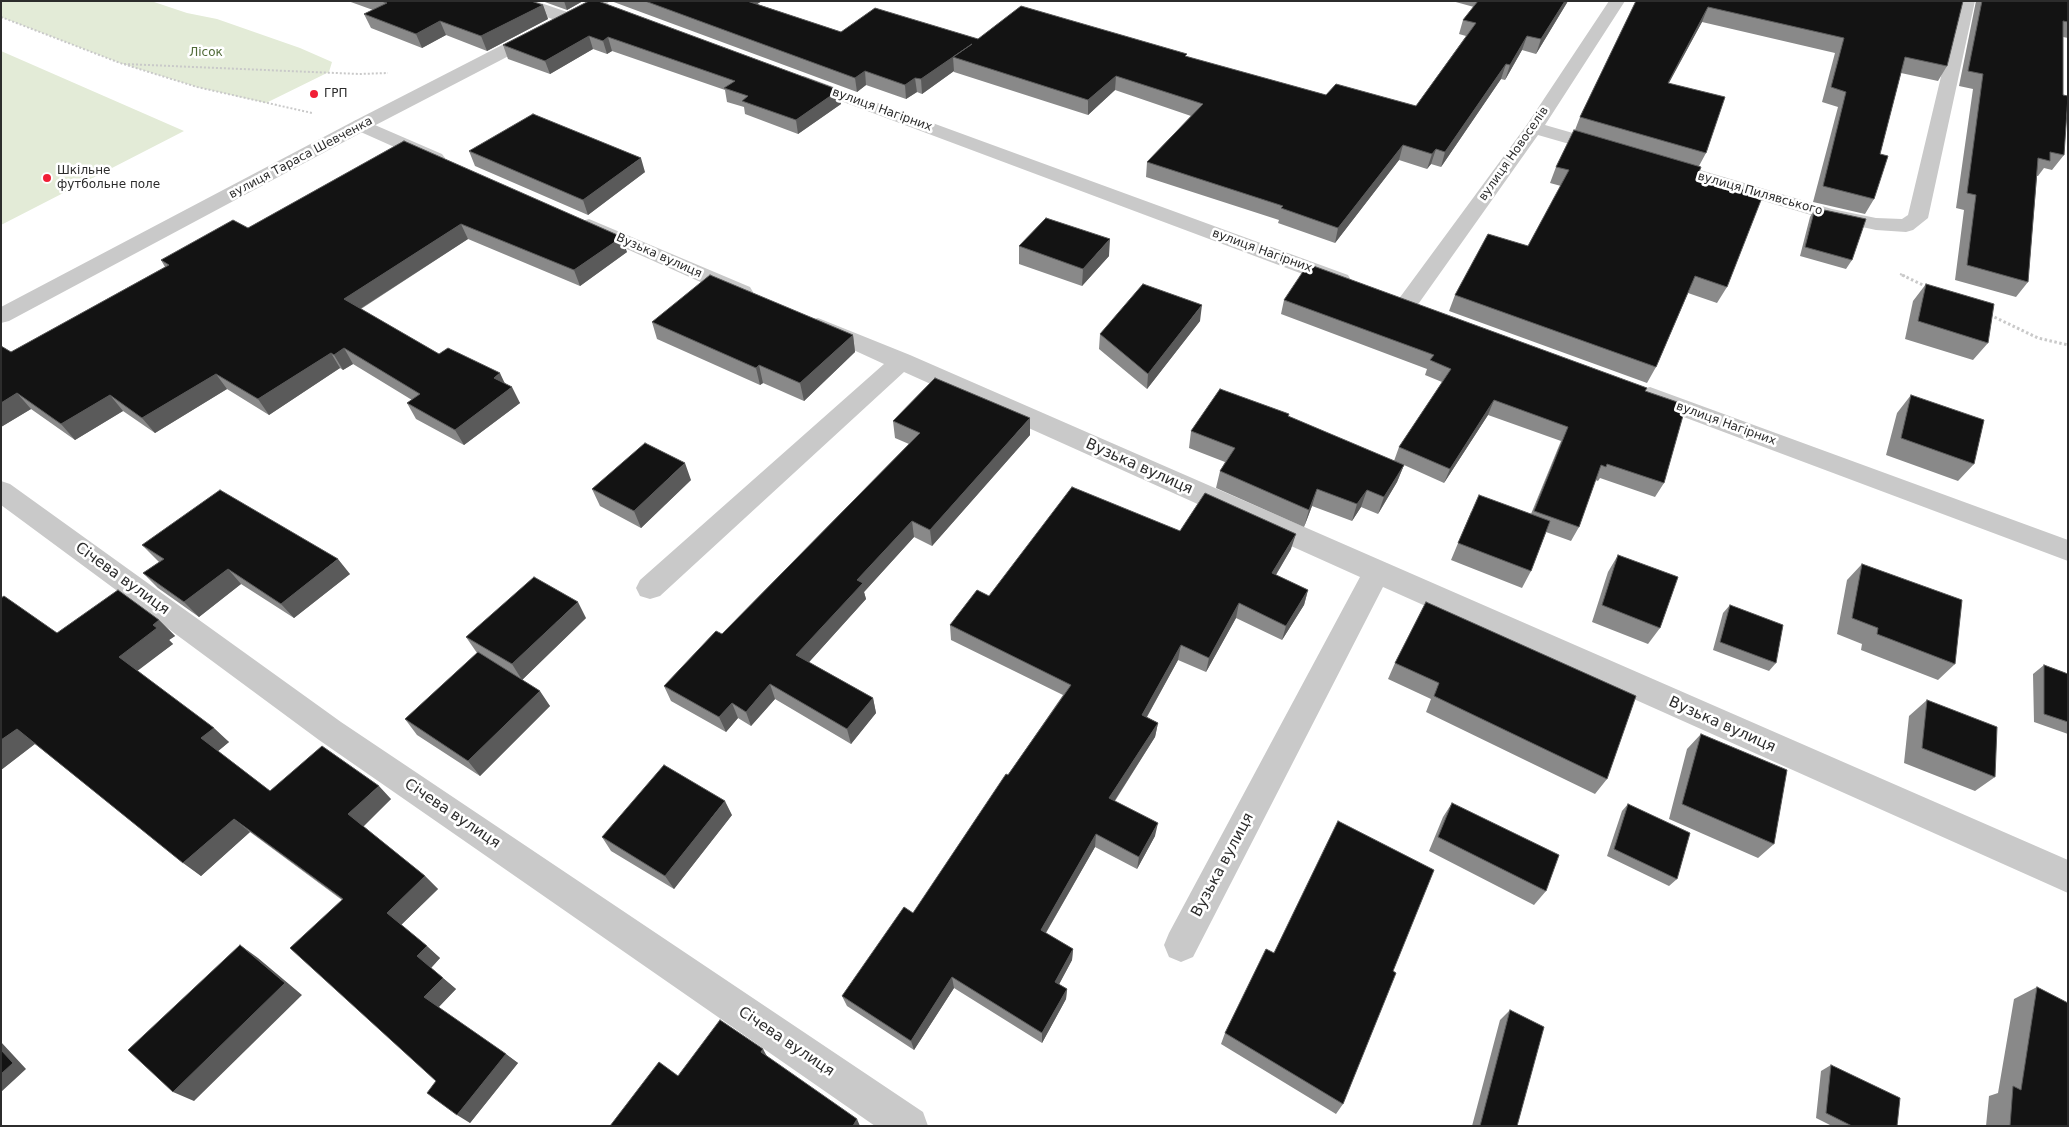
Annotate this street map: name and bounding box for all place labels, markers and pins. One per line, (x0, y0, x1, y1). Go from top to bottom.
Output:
place label: ГРП (324, 87, 348, 101)
marker: ГРП (308, 88, 320, 100)
place label: Шкільне футбольне поле (57, 164, 160, 192)
marker: Шкільне футбольне поле (41, 172, 53, 184)

